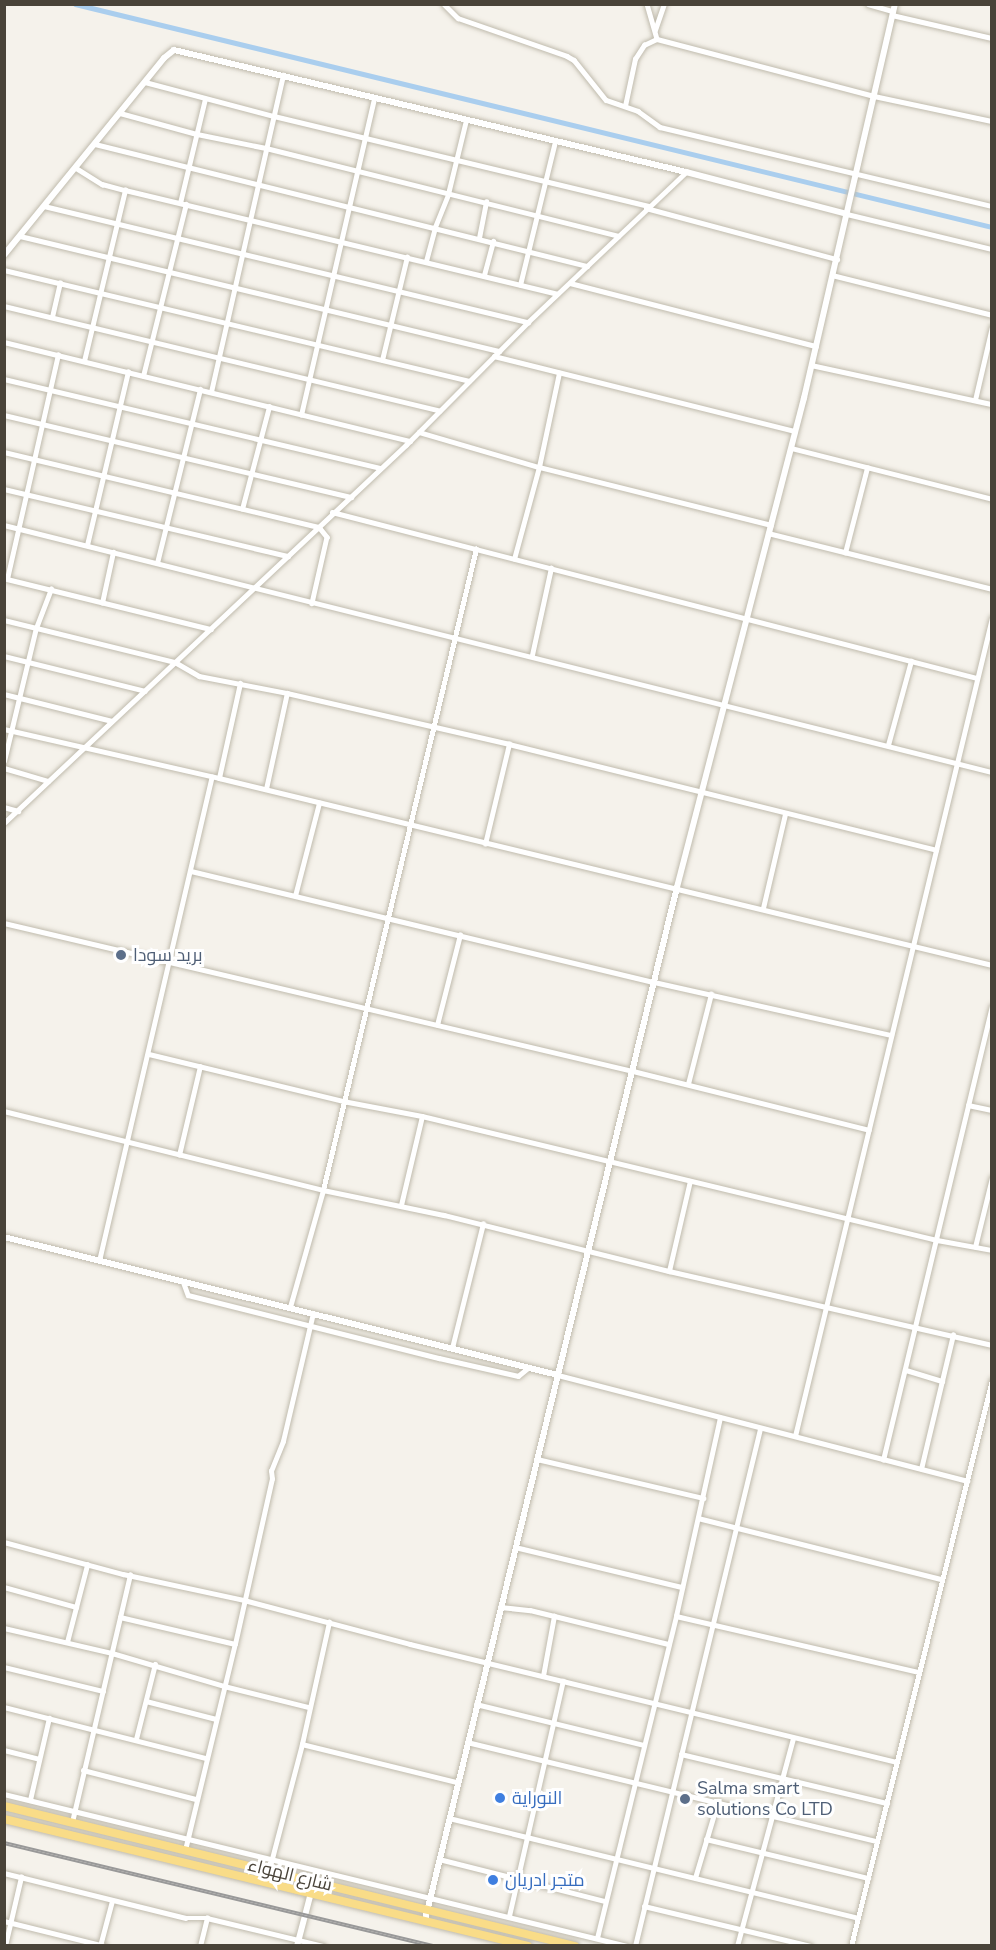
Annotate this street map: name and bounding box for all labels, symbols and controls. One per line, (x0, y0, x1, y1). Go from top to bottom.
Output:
place label: بريد سودا (133, 944, 203, 966)
marker: بريد سودا (114, 948, 128, 962)
place label: Salma smart solutions Co LTD (697, 1778, 833, 1820)
place label: النوراية (512, 1787, 562, 1809)
marker: النوراية (493, 1791, 507, 1805)
marker: Salma smart solutions Co LTD (678, 1792, 692, 1806)
street label: شارع الهواء (246, 1854, 334, 1896)
place label: متجر ادريان (505, 1869, 585, 1891)
marker: متجر ادريان (486, 1873, 500, 1887)

